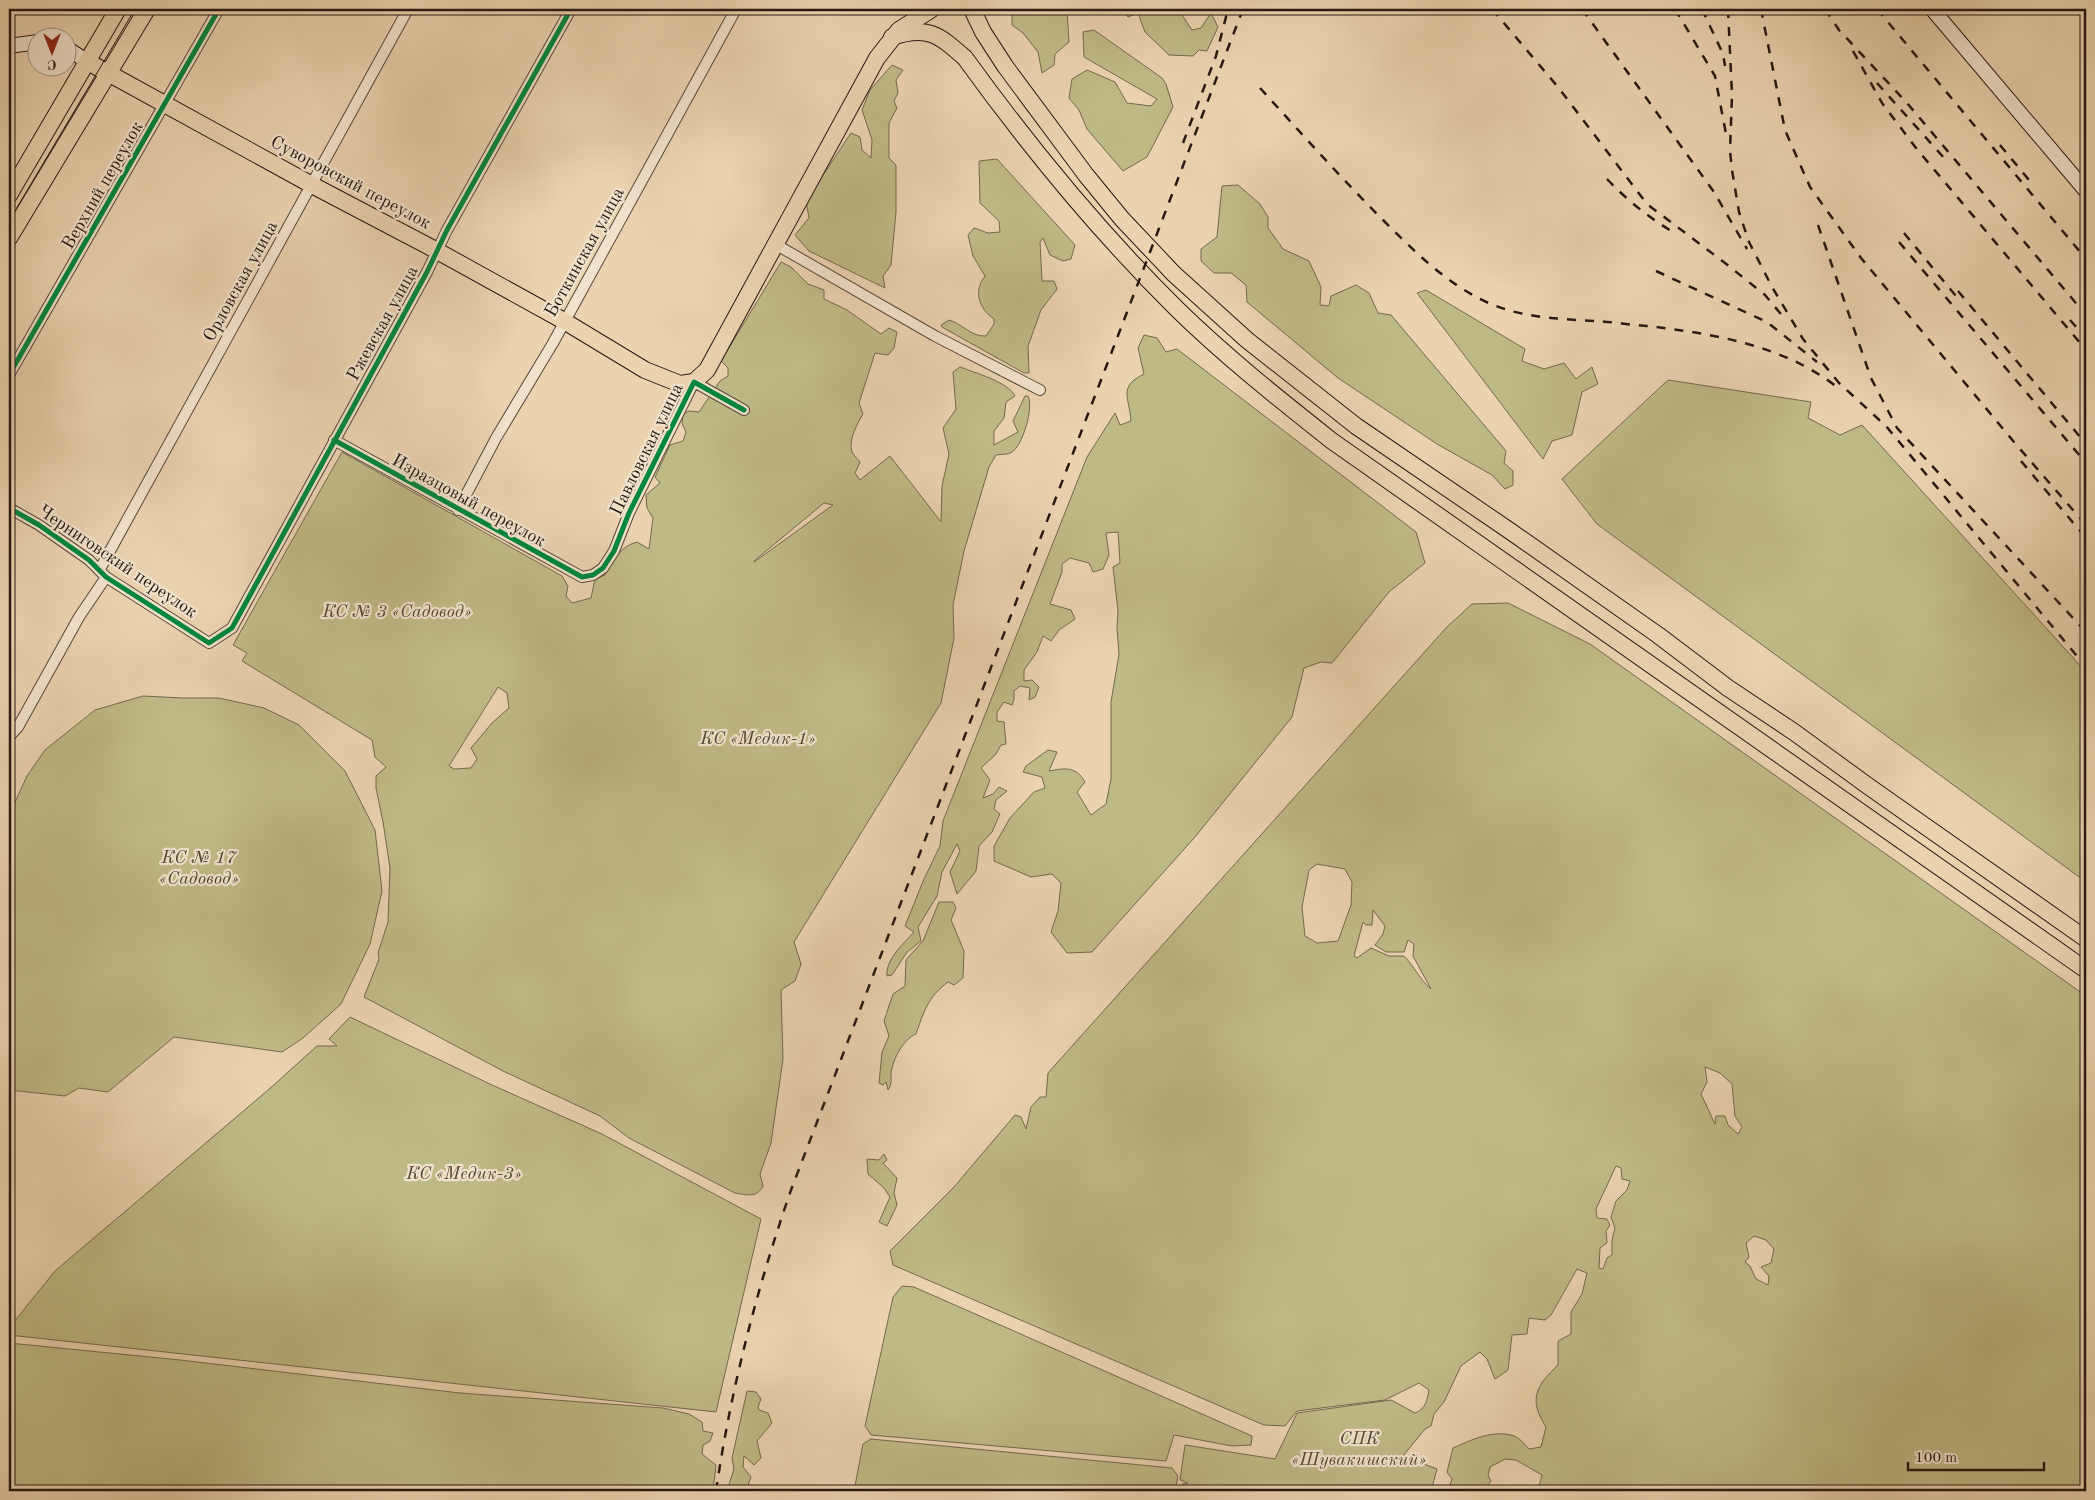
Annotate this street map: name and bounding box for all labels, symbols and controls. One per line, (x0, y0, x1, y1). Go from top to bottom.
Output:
north arrow (28, 28, 78, 78)
text: С (47, 57, 57, 71)
street label: Верхний переулок (59, 118, 147, 253)
street label: Суворовский переулок (267, 133, 434, 233)
street label: Боткинская улица (542, 185, 628, 320)
street label: Орловская улица (200, 218, 281, 345)
street label: Ржевская улица (344, 263, 422, 384)
street label: Павловская улица (607, 380, 687, 518)
street label: Изразцовый переулок (388, 451, 549, 551)
street label: Черниговский переулок (35, 502, 200, 622)
park label: КС № 3 «Садовод» (321, 603, 472, 621)
park label: КС «Медик-1» (699, 730, 816, 748)
park label: КС № 17 «Садовод» (159, 849, 239, 888)
park label: КС «Медик-3» (405, 1165, 522, 1183)
park label: СПК «Шувакишский» (1291, 1430, 1427, 1469)
scale bar (1908, 1440, 2044, 1472)
text: 100 m (1915, 1451, 1957, 1466)

